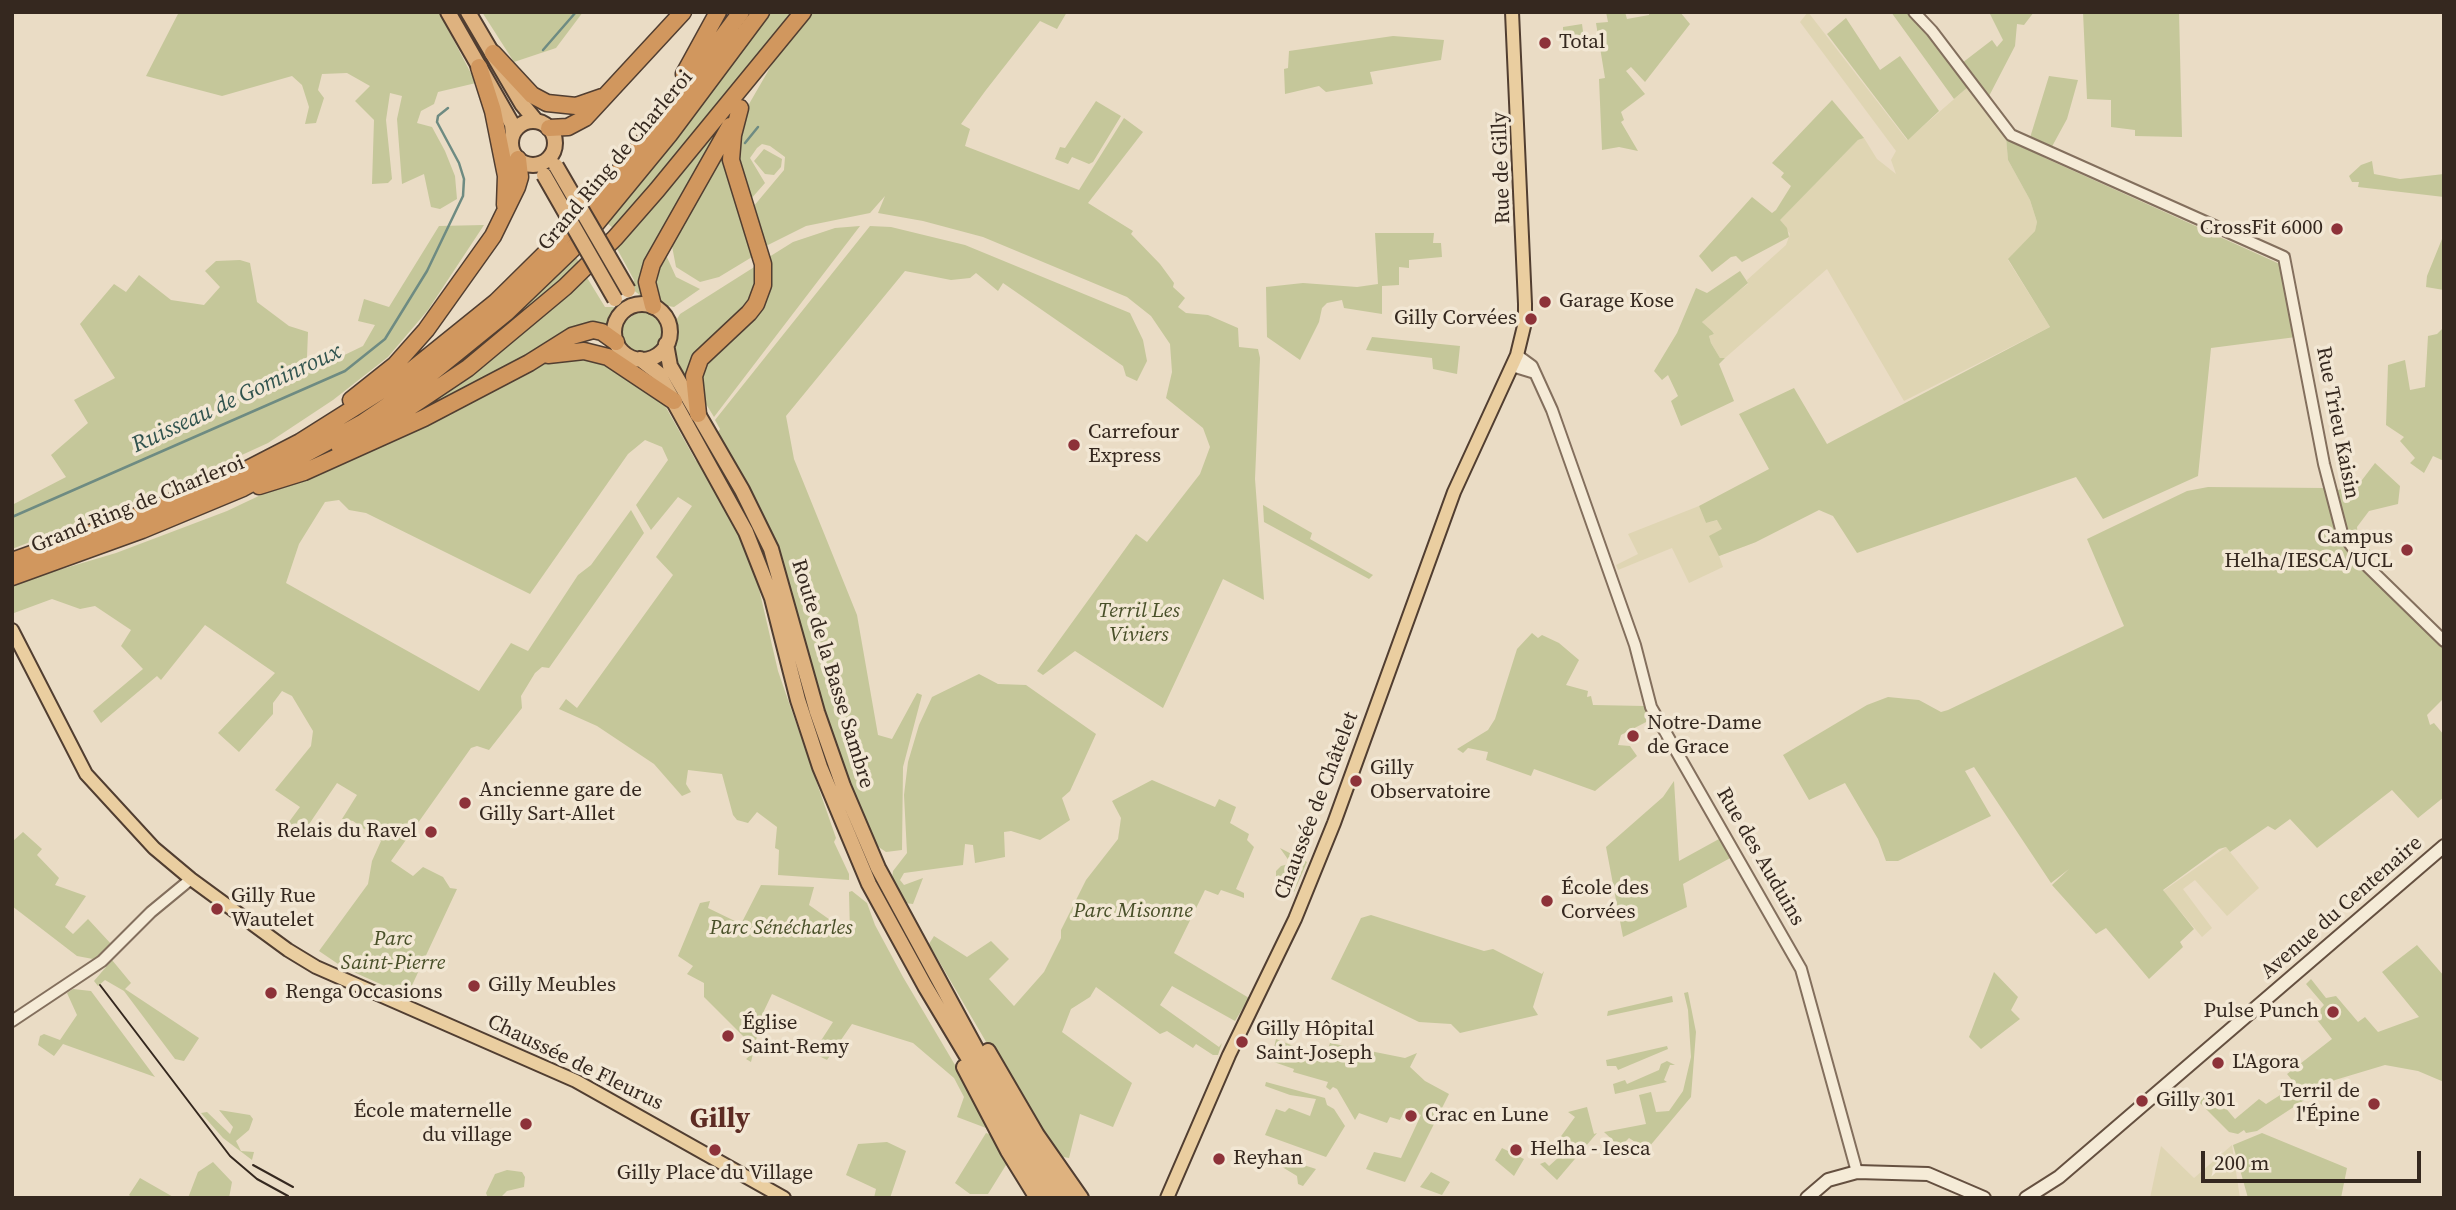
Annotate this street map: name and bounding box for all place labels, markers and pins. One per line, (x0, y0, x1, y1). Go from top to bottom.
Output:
place label: Total (1559, 30, 1605, 56)
marker: Total (1537, 35, 1553, 51)
place label: CrossFit 6000 (2200, 216, 2323, 242)
marker: CrossFit 6000 (2329, 221, 2345, 237)
place label: Garage Kose (1559, 289, 1674, 315)
marker: Garage Kose (1537, 294, 1553, 310)
place label: Gilly Corvées (1394, 306, 1517, 332)
marker: Gilly Corvées (1523, 311, 1539, 327)
place label: Carrefour Express (1088, 420, 1179, 470)
marker: Carrefour Express (1066, 437, 1082, 453)
place label: Campus Helha/IESCA/UCL (2224, 525, 2393, 575)
marker: Campus Helha/IESCA/UCL (2399, 542, 2415, 558)
place label: Notre-Dame de Grace (1647, 711, 1762, 761)
marker: Notre-Dame de Grace (1625, 728, 1641, 744)
place label: Gilly Observatoire (1370, 756, 1491, 806)
marker: Gilly Observatoire (1348, 773, 1364, 789)
place label: Ancienne gare de Gilly Sart-Allet (479, 778, 642, 828)
marker: Ancienne gare de Gilly Sart-Allet (457, 795, 473, 811)
place label: Relais du Ravel (276, 819, 417, 845)
marker: Relais du Ravel (423, 824, 439, 840)
place label: École des Corvées (1561, 876, 1649, 926)
place label: Gilly Rue Wautelet (231, 884, 316, 934)
marker: École des Corvées (1539, 893, 1555, 909)
marker: Gilly Rue Wautelet (209, 901, 225, 917)
place label: Gilly Meubles (488, 973, 616, 999)
marker: Gilly Meubles (466, 978, 482, 994)
place label: Renga Occasions (285, 980, 443, 1006)
marker: Renga Occasions (263, 985, 279, 1001)
place label: Pulse Punch (2203, 999, 2319, 1025)
marker: Pulse Punch (2325, 1004, 2341, 1020)
place label: Église Saint-Remy (742, 1011, 849, 1061)
place label: Gilly Hôpital Saint-Joseph (1256, 1017, 1374, 1067)
marker: Église Saint-Remy (720, 1028, 736, 1044)
marker: Gilly Hôpital Saint-Joseph (1234, 1034, 1250, 1050)
place label: L'Agora (2232, 1050, 2300, 1076)
marker: L'Agora (2210, 1055, 2226, 1071)
place label: Terril de l'Épine (2280, 1079, 2360, 1129)
place label: Gilly 301 (2156, 1088, 2236, 1114)
marker: Gilly 301 (2134, 1093, 2150, 1109)
marker: Terril de l'Épine (2366, 1096, 2382, 1112)
place label: École maternelle du village (353, 1099, 512, 1149)
place label: Crac en Lune (1425, 1103, 1549, 1129)
marker: Crac en Lune (1403, 1108, 1419, 1124)
marker: École maternelle du village (518, 1116, 534, 1132)
place label: Helha - Iesca (1530, 1137, 1651, 1163)
marker: Gilly Place du Village (707, 1142, 723, 1158)
marker: Helha - Iesca (1508, 1142, 1524, 1158)
place label: Reyhan (1233, 1146, 1303, 1172)
marker: Reyhan (1211, 1151, 1227, 1167)
place label: Gilly Place du Village (617, 1161, 813, 1187)

